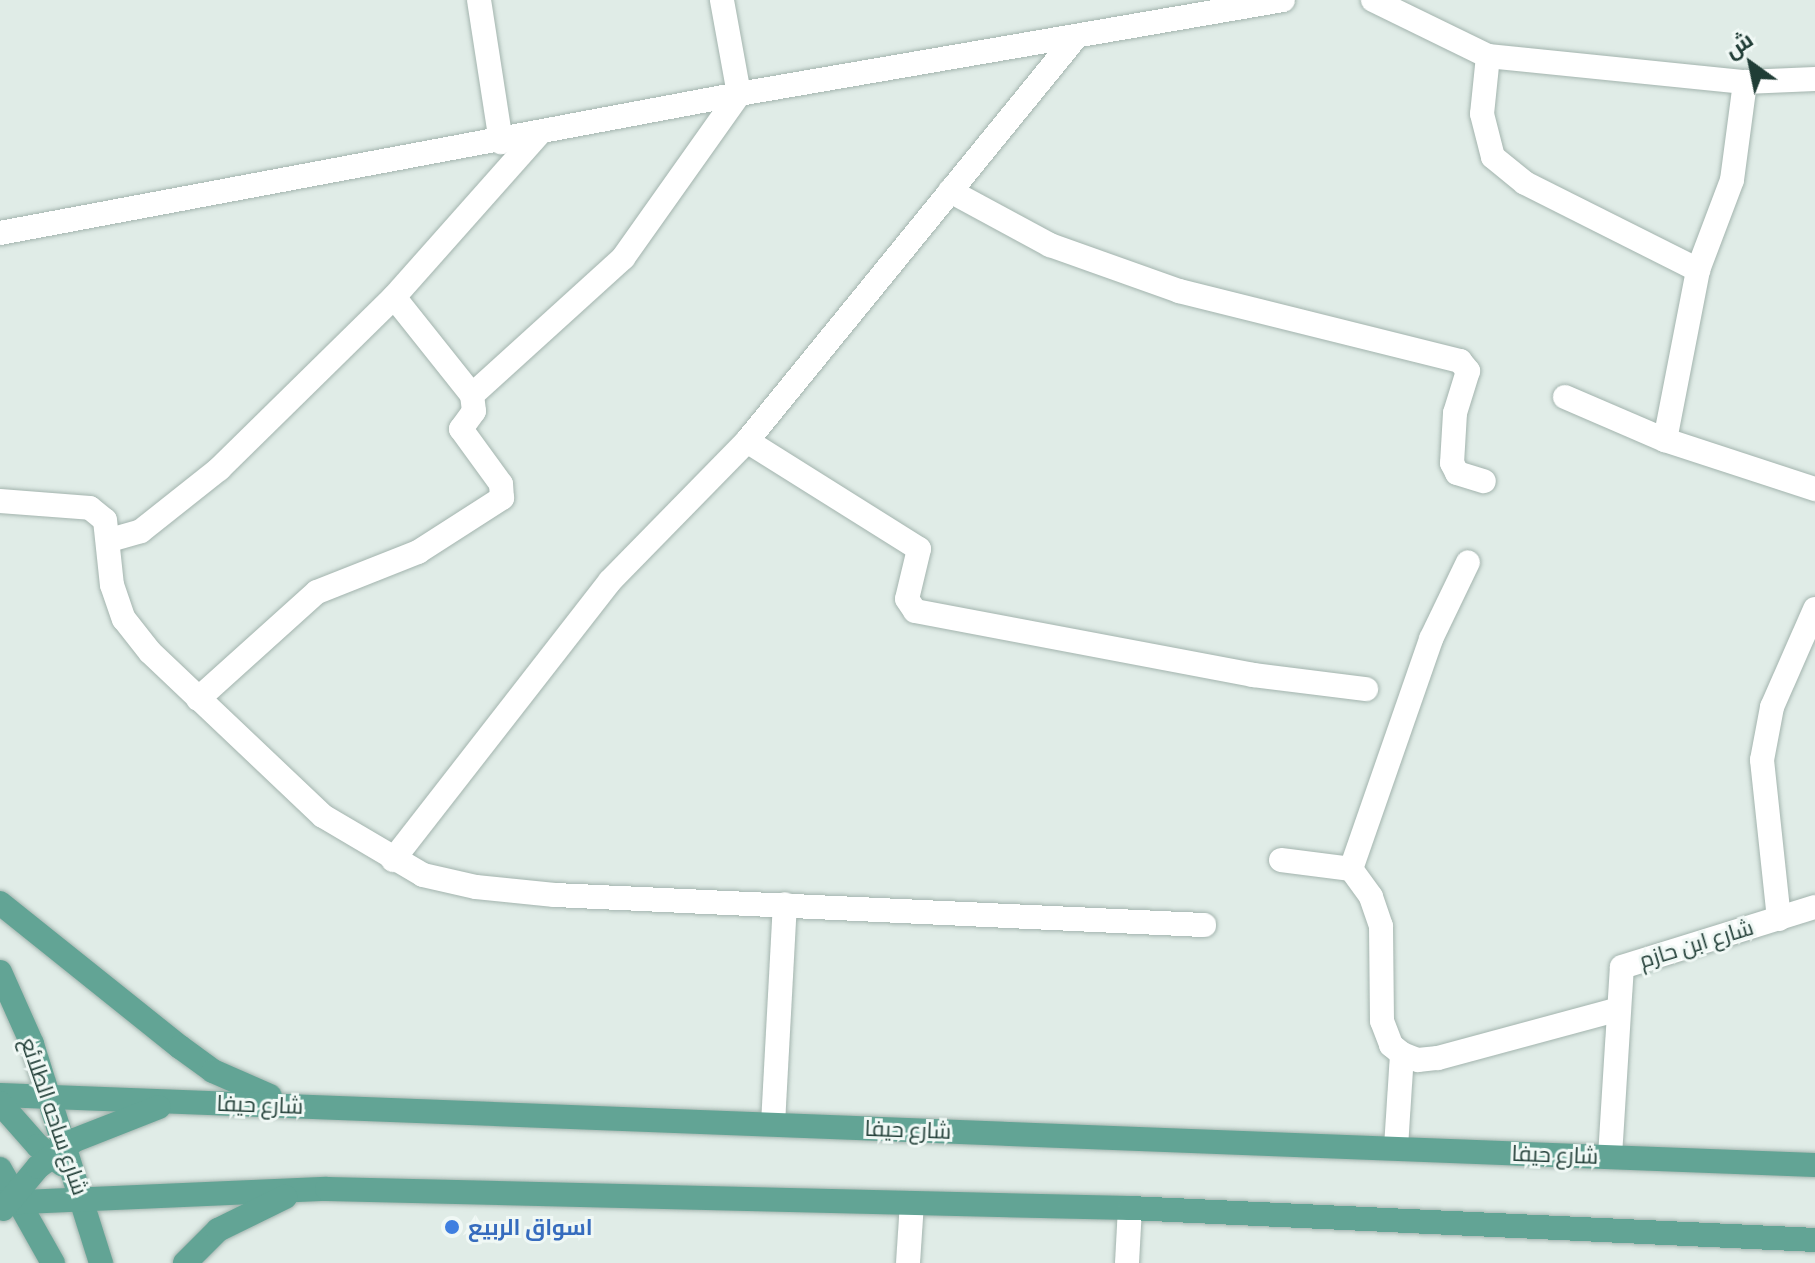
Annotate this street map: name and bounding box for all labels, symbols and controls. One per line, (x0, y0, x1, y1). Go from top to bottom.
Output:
north arrow (1711, 24, 1791, 104)
text: ش (1719, 25, 1757, 62)
street label: شارع ابن حازم (1636, 913, 1756, 973)
street label: شارع ساحه الطلائع (16, 1034, 94, 1198)
street label: شارع حيفا (216, 1089, 304, 1119)
street label: شارع حيفا (864, 1114, 952, 1144)
street label: شارع حيفا (1511, 1139, 1599, 1169)
place label: اسواق الربيع (468, 1214, 593, 1240)
marker: اسواق الربيع (443, 1218, 461, 1236)

